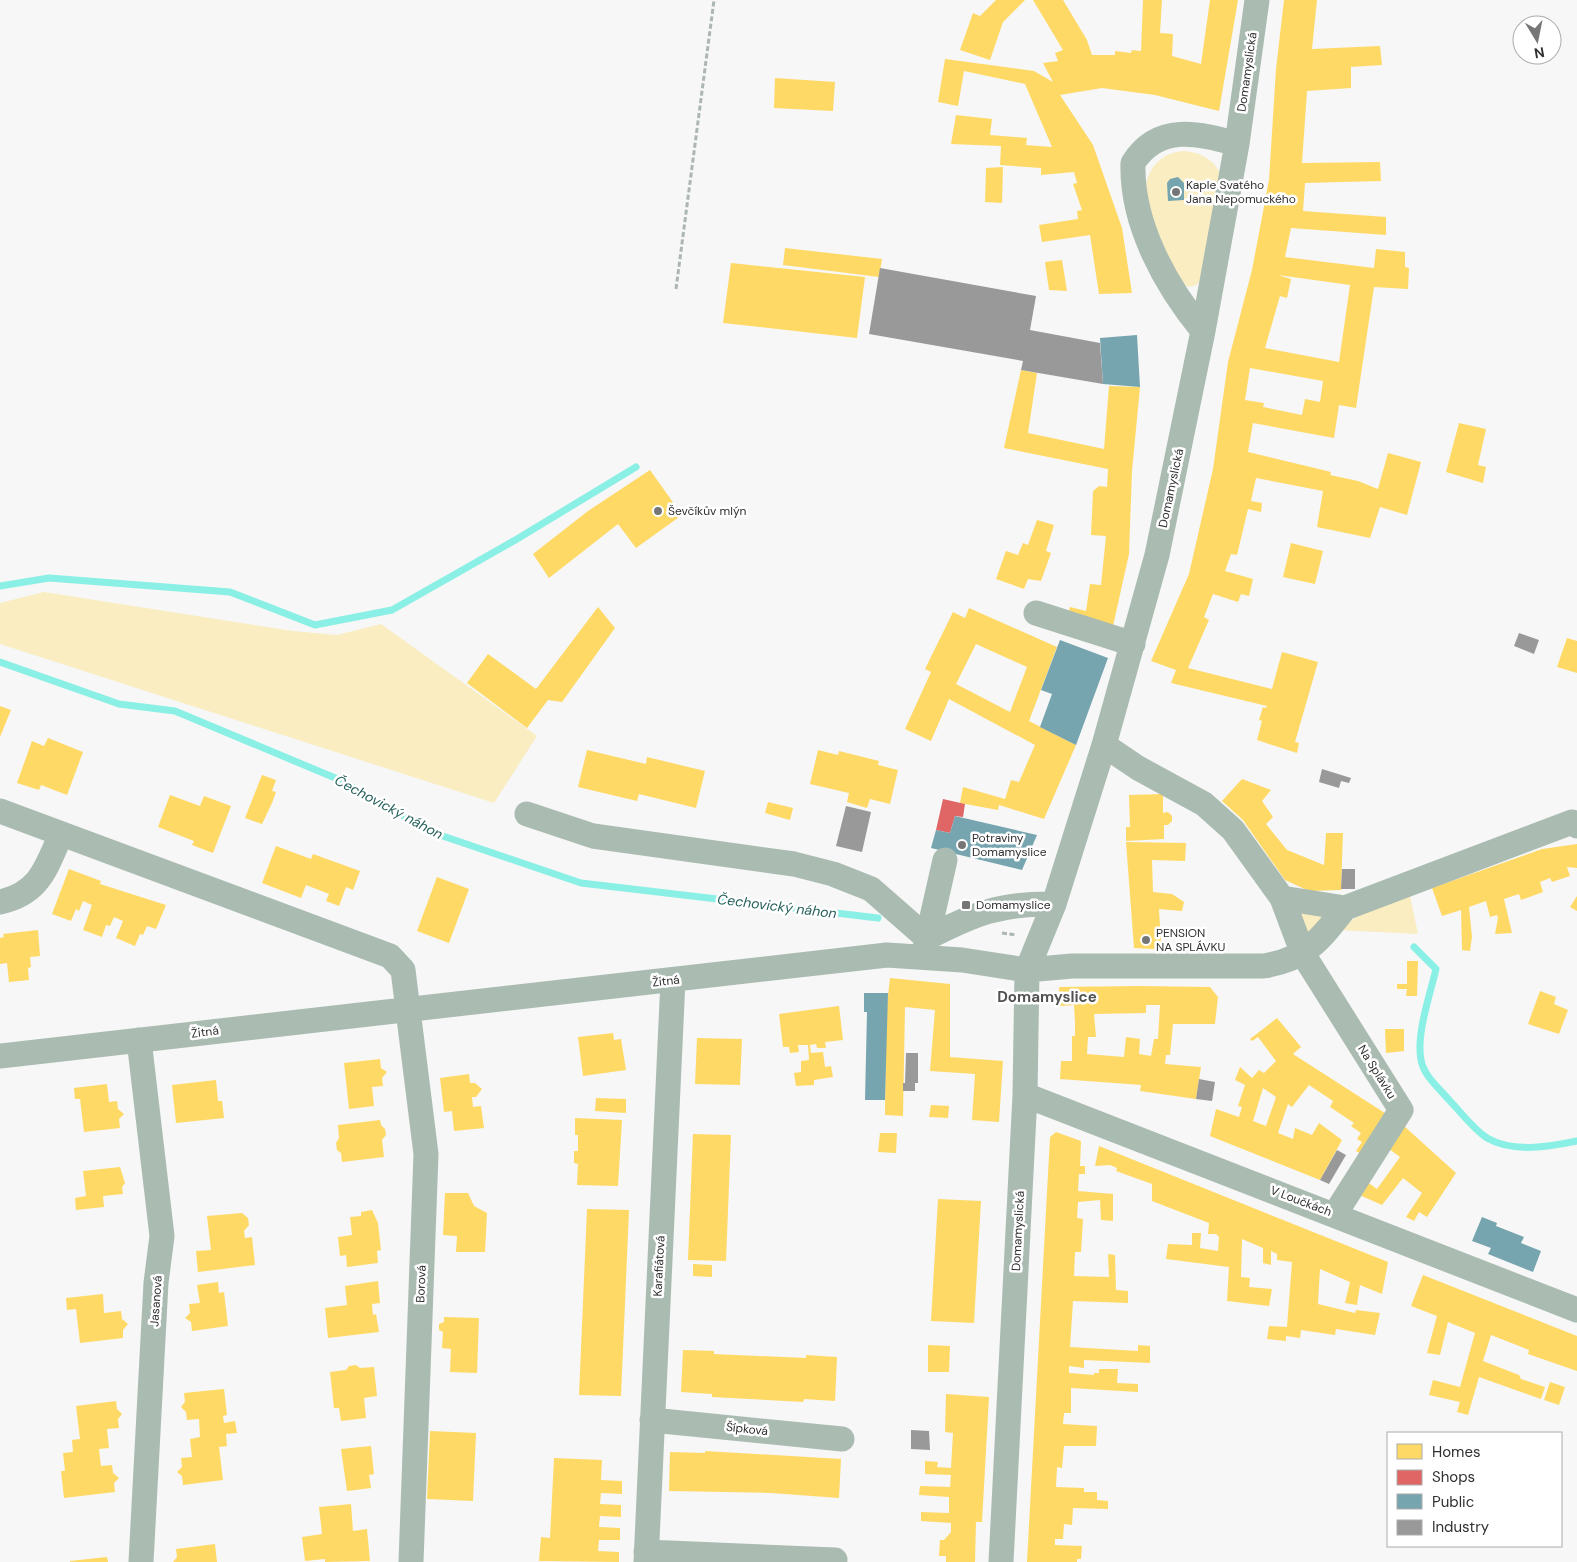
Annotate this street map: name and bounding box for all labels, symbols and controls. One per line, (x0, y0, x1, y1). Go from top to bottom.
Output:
north arrow (1512, 15, 1562, 65)
street label: Domamyslická (1233, 31, 1261, 113)
text: N (1533, 43, 1546, 63)
place label: Kaple Svatého Jana Nepomuckého (1186, 177, 1296, 207)
marker: Kaple Svatého Jana Nepomuckého (1170, 186, 1182, 198)
street label: Domamyslická (1155, 447, 1187, 529)
place label: Ševčíkův mlýn (668, 503, 747, 519)
marker: Ševčíkův mlýn (652, 505, 664, 517)
water label: Čechovický náhon (332, 771, 446, 843)
place label: Potraviny Domamyslice (972, 830, 1047, 860)
marker: Potraviny Domamyslice (956, 839, 968, 851)
water label: Čechovický náhon (716, 890, 838, 922)
place label: Domamyslice (976, 897, 1051, 913)
marker: Domamyslice (960, 899, 972, 911)
place label: PENSION NA SPLÁVKU (1156, 925, 1226, 955)
marker: PENSION NA SPLÁVKU (1140, 934, 1152, 946)
street label: Žitná (651, 972, 681, 990)
district label: Domamyslice (997, 987, 1097, 1007)
street label: Žitná (190, 1022, 220, 1042)
street label: Na Splávku (1354, 1042, 1400, 1102)
street label: V Loučkách (1268, 1182, 1334, 1220)
street label: Domamyslická (1008, 1190, 1028, 1272)
street label: Karafiátová (649, 1235, 669, 1297)
street label: Borová (412, 1265, 430, 1303)
street label: Jasanová (146, 1275, 166, 1327)
street label: Šípková (725, 1419, 769, 1439)
legend (1387, 1432, 1562, 1547)
text: Homes (1432, 1442, 1481, 1462)
text: Shops (1432, 1467, 1475, 1487)
text: Public (1432, 1492, 1474, 1512)
text: Industry (1432, 1517, 1490, 1537)

